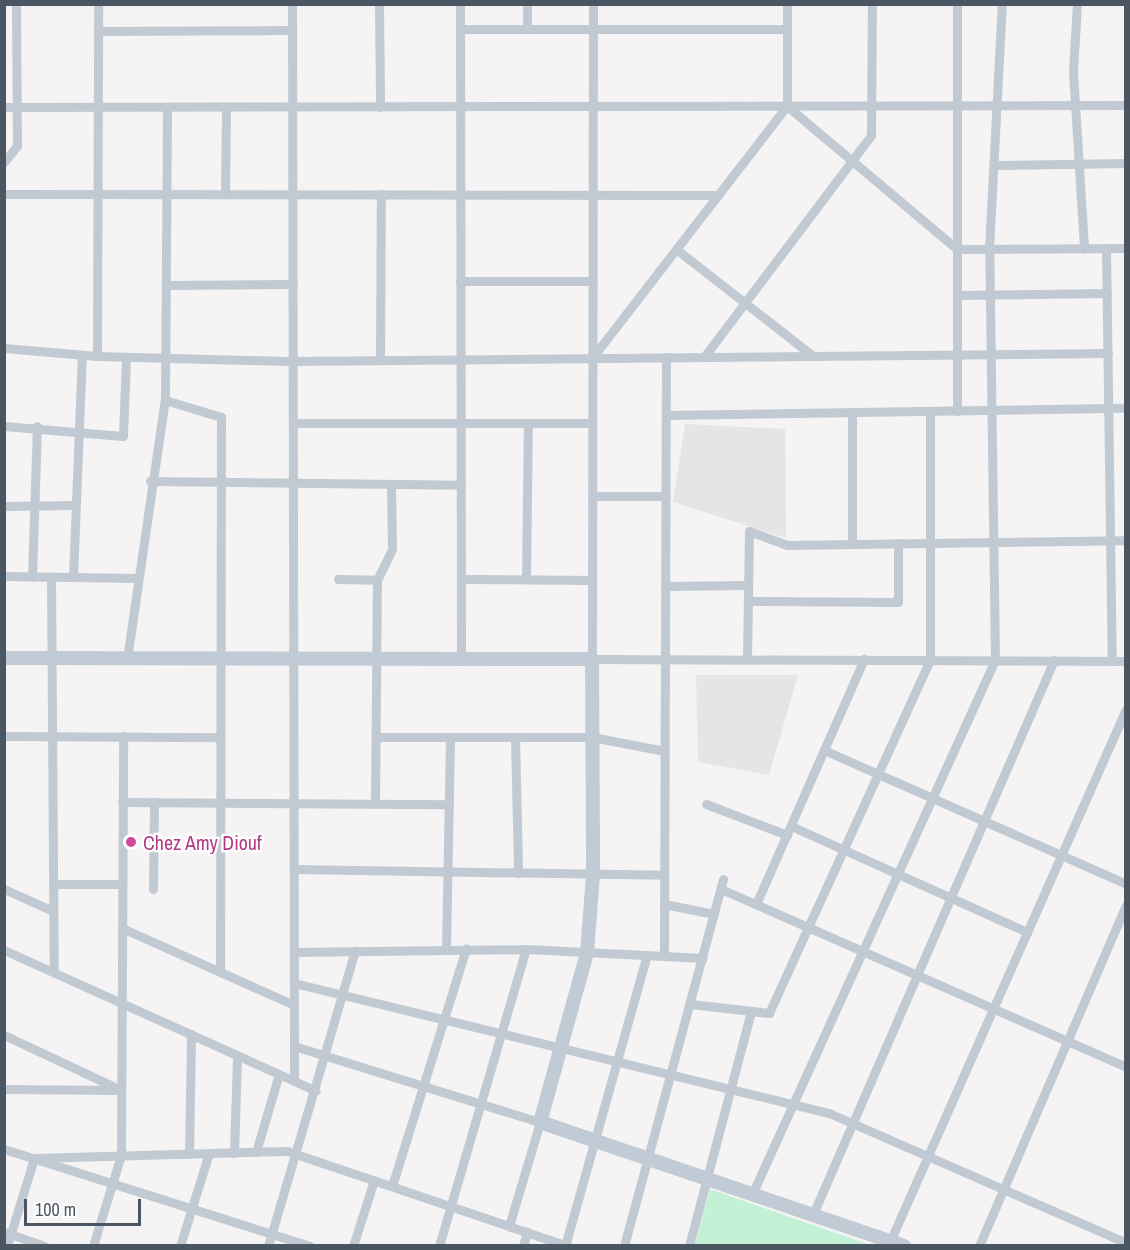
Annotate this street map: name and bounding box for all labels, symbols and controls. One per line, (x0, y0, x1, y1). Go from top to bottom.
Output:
place label: Chez Amy Diouf (143, 830, 262, 854)
marker: Chez Amy Diouf (124, 835, 138, 849)
scale bar (27, 1187, 144, 1225)
text: 100 m (35, 1197, 76, 1222)

